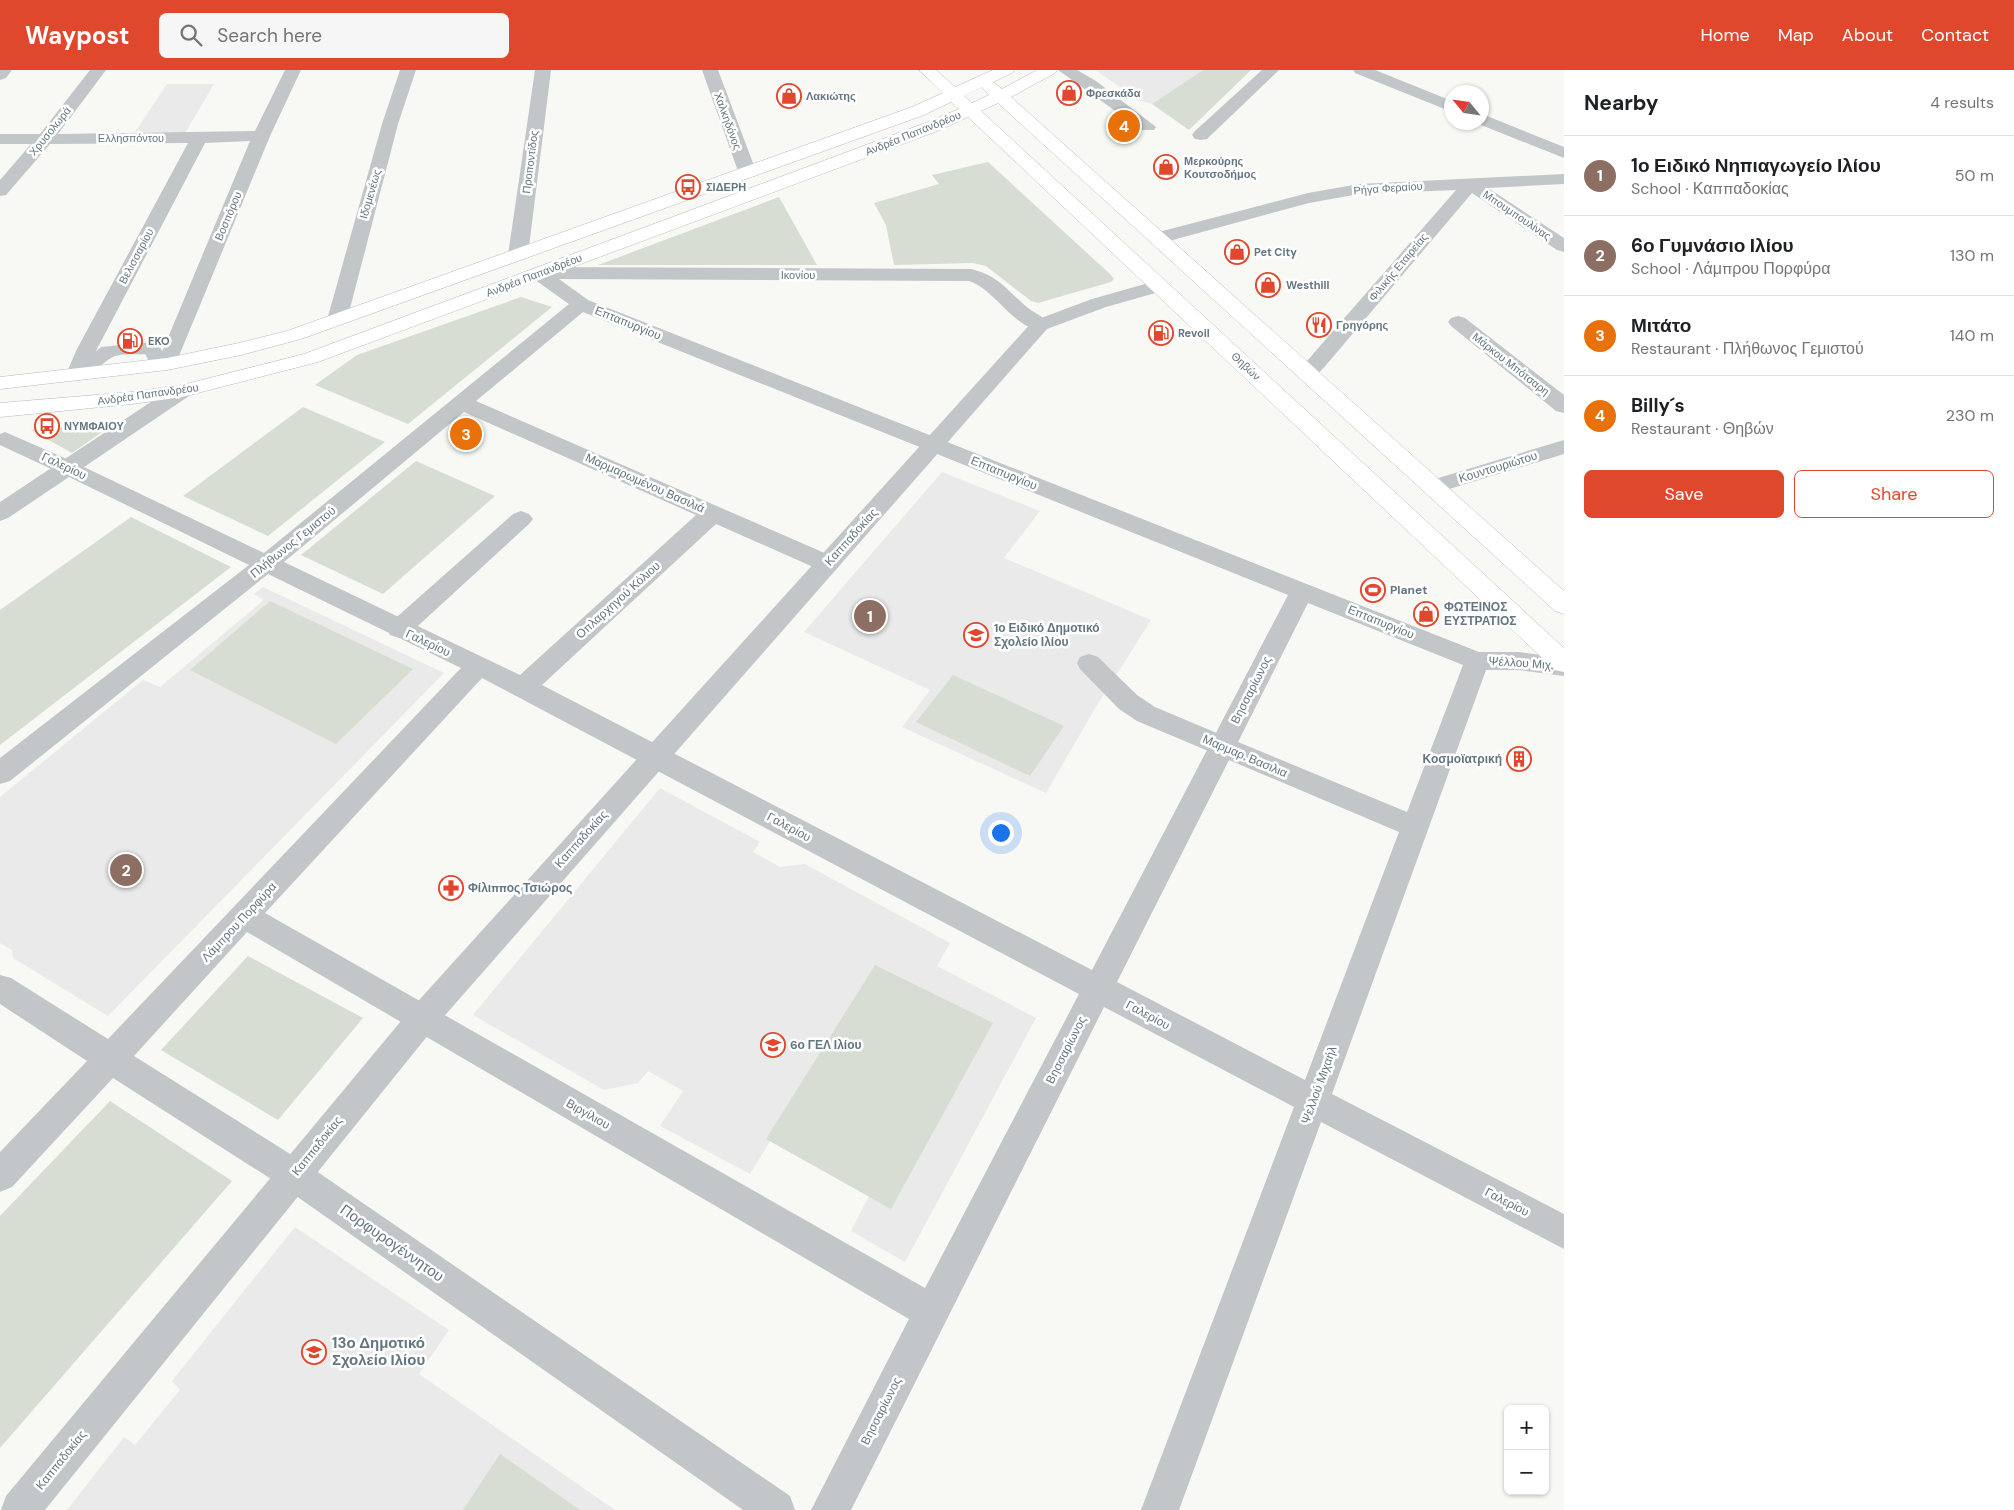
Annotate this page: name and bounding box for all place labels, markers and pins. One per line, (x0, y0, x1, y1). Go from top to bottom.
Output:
shop icon: Φρεσκάδα (1056, 80, 1082, 106)
shop icon: Λακιώτης (776, 83, 802, 109)
place label: Φρεσκάδα (1086, 86, 1141, 100)
place label: Λακιώτης (806, 89, 856, 103)
pin: 4 (1108, 107, 1140, 145)
shop icon: Μερκούρης Κουτσοδήμος (1153, 154, 1179, 180)
place label: Μερκούρης Κουτσοδήμος (1184, 154, 1256, 181)
bus stop icon: ΣΙΔΕΡΗ (675, 174, 701, 200)
place label: ΣΙΔΕΡΗ (706, 180, 746, 194)
shop icon: Pet City (1224, 239, 1250, 265)
place label: Pet City (1254, 245, 1297, 259)
shop icon: Westhill (1255, 272, 1281, 298)
place label: Westhill (1286, 278, 1329, 292)
restaurant icon: Γρηγόρης (1306, 312, 1332, 338)
place label: Γρηγόρης (1336, 318, 1388, 332)
fuel station icon: Revoil (1148, 320, 1174, 346)
place label: Revoil (1178, 326, 1210, 340)
fuel station icon: EKO (117, 328, 143, 354)
place label: EKO (148, 334, 170, 348)
bus stop icon: ΝΥΜΦΑΙΟΥ (34, 413, 60, 439)
pin: 3 (450, 415, 482, 453)
place label: ΝΥΜΦΑΙΟΥ (64, 419, 124, 433)
sports icon: Planet (1360, 577, 1386, 603)
place label: Planet (1390, 582, 1427, 598)
pin: 1 (854, 597, 886, 635)
place label: ΦΩΤΕΙΝΟΣ ΕΥΣΤΡΑΤΙΟΣ (1444, 599, 1517, 629)
shop icon: ΦΩΤΕΙΝΟΣ ΕΥΣΤΡΑΤΙΟΣ (1413, 601, 1439, 627)
place label: 1ο Ειδικό Δημοτικό Σχολείο Ιλίου (994, 620, 1100, 650)
school or university icon: 1ο Ειδικό Δημοτικό Σχολείο Ιλίου (963, 622, 989, 648)
building icon: Κοσμοϊατρική (1506, 746, 1532, 772)
place label: Κοσμοϊατρική (1423, 751, 1502, 767)
pin: 2 (110, 851, 142, 889)
pharmacy icon: Φίλιππος Τσιώρος (438, 875, 464, 901)
place label: Φίλιππος Τσιώρος (468, 880, 572, 896)
school or university icon: 6ο ΓΕΛ Ιλίου (760, 1032, 786, 1058)
place label: 6ο ΓΕΛ Ιλίου (790, 1037, 861, 1053)
place label: 13ο Δημοτικό Σχολείο Ιλίου (332, 1333, 425, 1370)
school or university icon: 13ο Δημοτικό Σχολείο Ιλίου (301, 1339, 327, 1365)

